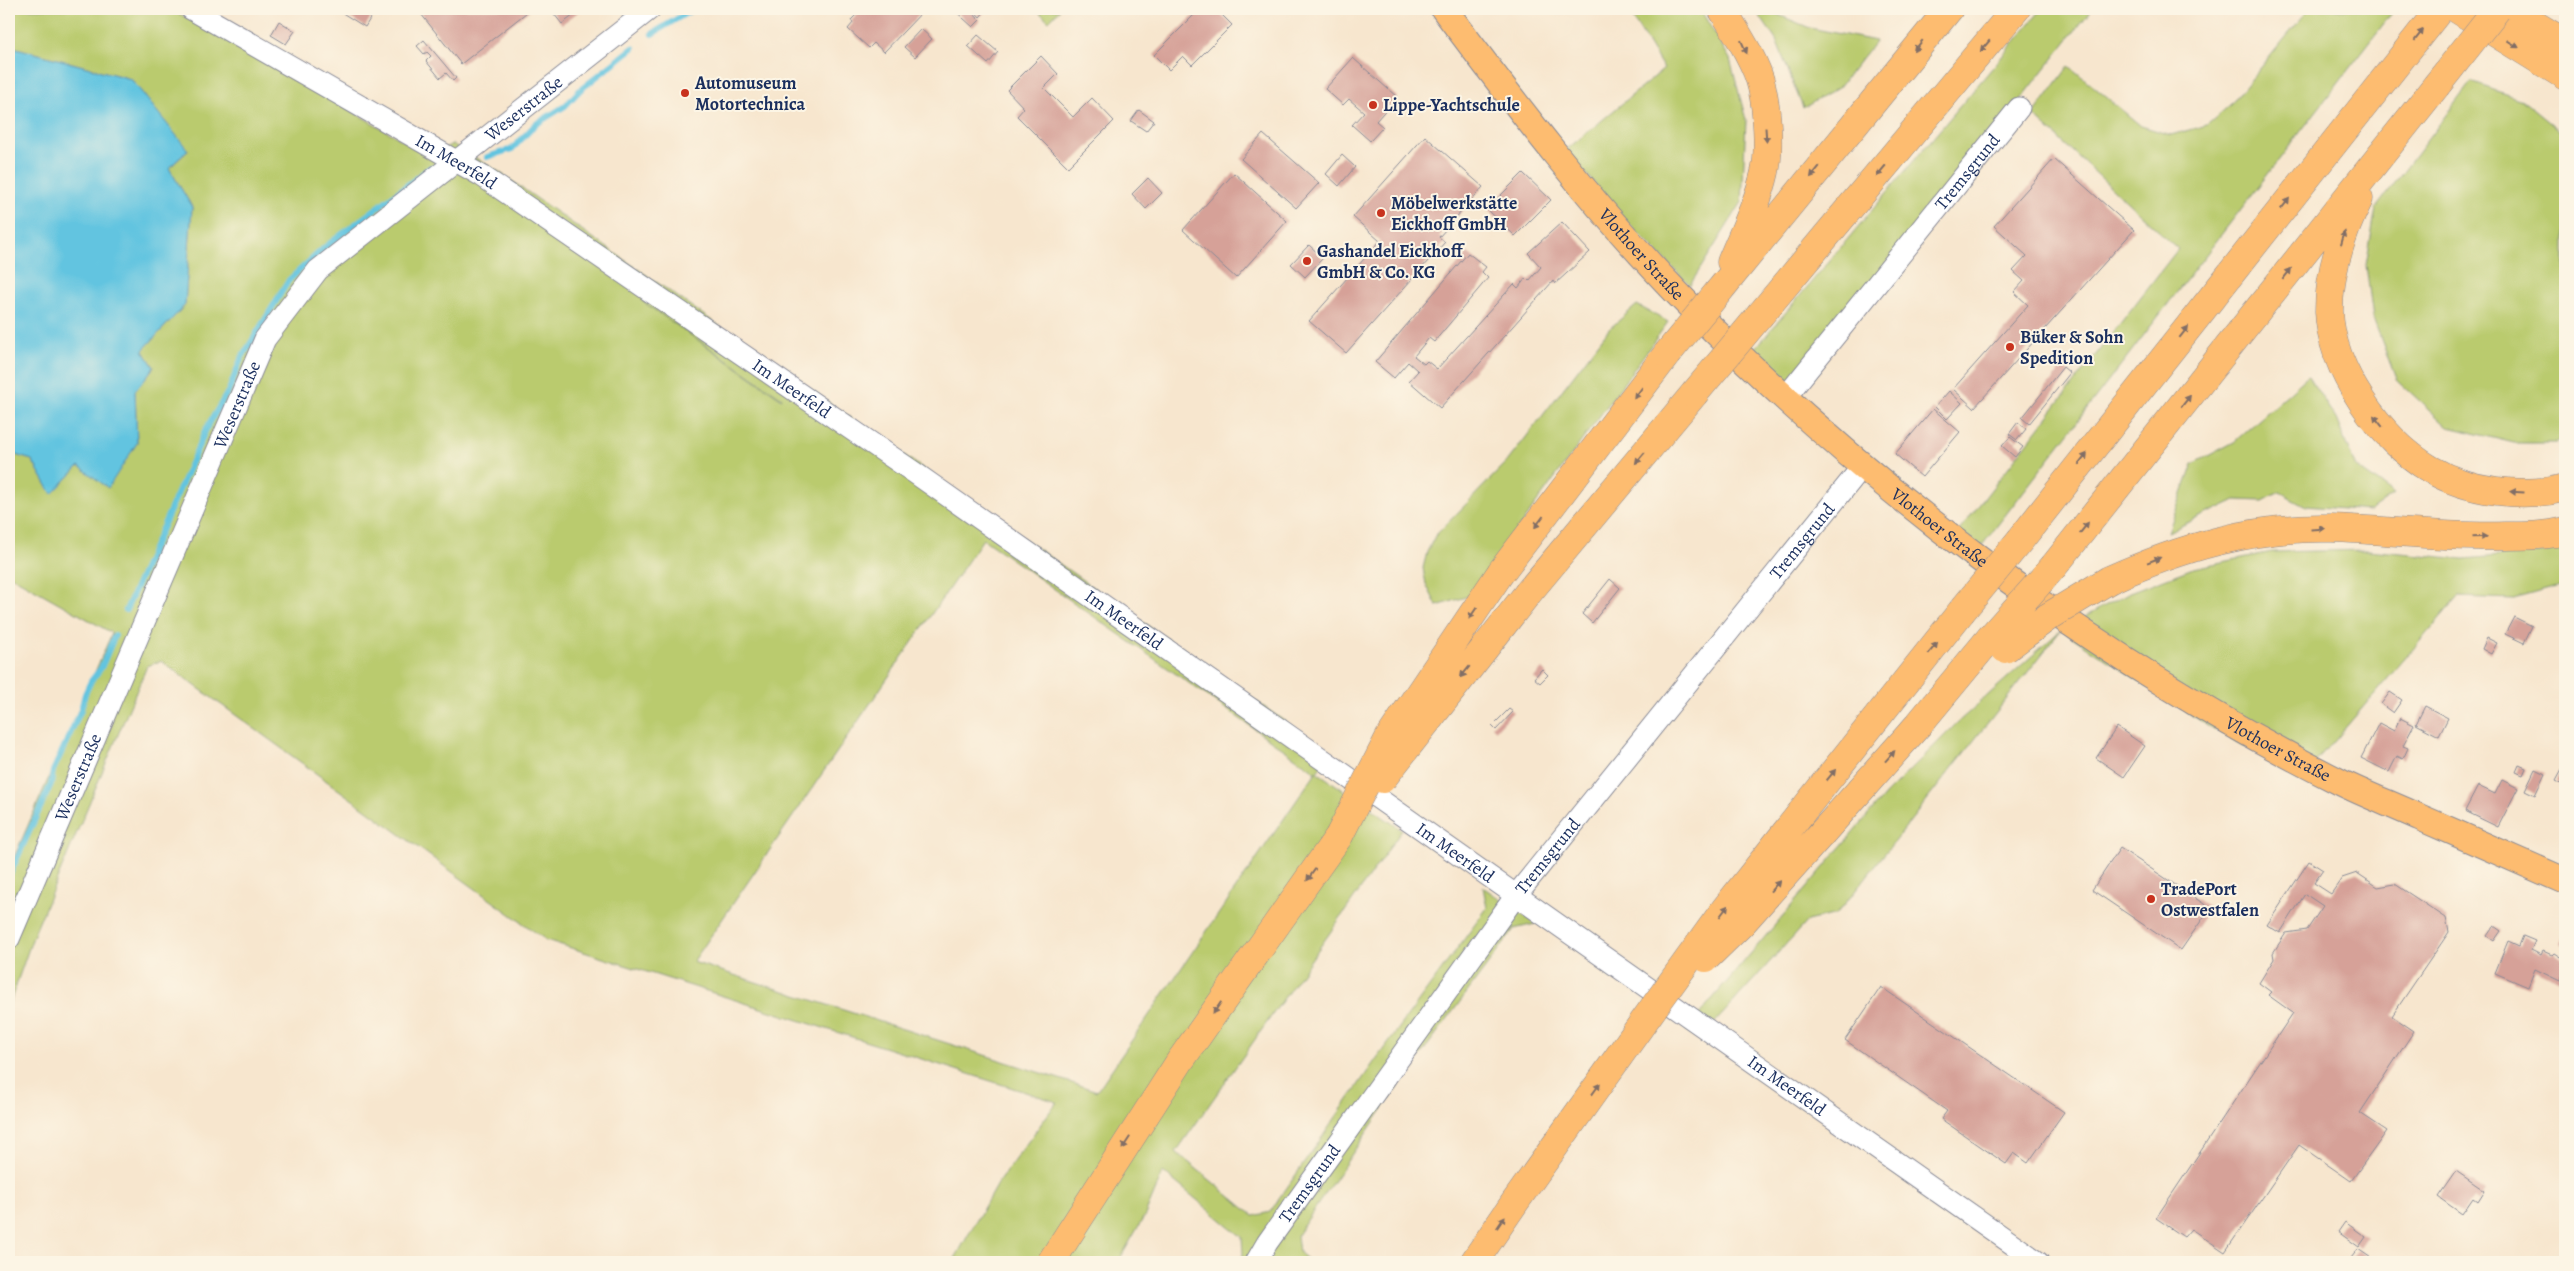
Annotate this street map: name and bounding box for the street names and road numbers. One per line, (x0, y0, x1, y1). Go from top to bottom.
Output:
street label: Weserstraße (479, 70, 568, 147)
street label: Im Meerfeld (411, 128, 502, 195)
street label: Tremsgrund (1929, 128, 2006, 215)
street label: Vlothoer Straße (1593, 202, 1690, 305)
street label: Im Meerfeld (747, 353, 836, 424)
street label: Weserstraße (207, 357, 266, 453)
street label: Vlothoer Straße (1885, 482, 1993, 573)
street label: Tremsgrund (1764, 498, 1840, 584)
street label: Im Meerfeld (1080, 584, 1168, 656)
street label: Vlothoer Straße (2220, 710, 2335, 787)
street label: Weserstraße (48, 730, 107, 825)
street label: Tremsgrund (1510, 813, 1586, 899)
street label: Im Meerfeld (1411, 817, 1500, 889)
street label: Im Meerfeld (1743, 1050, 1831, 1122)
street label: Tremsgrund (1273, 1139, 1346, 1228)

